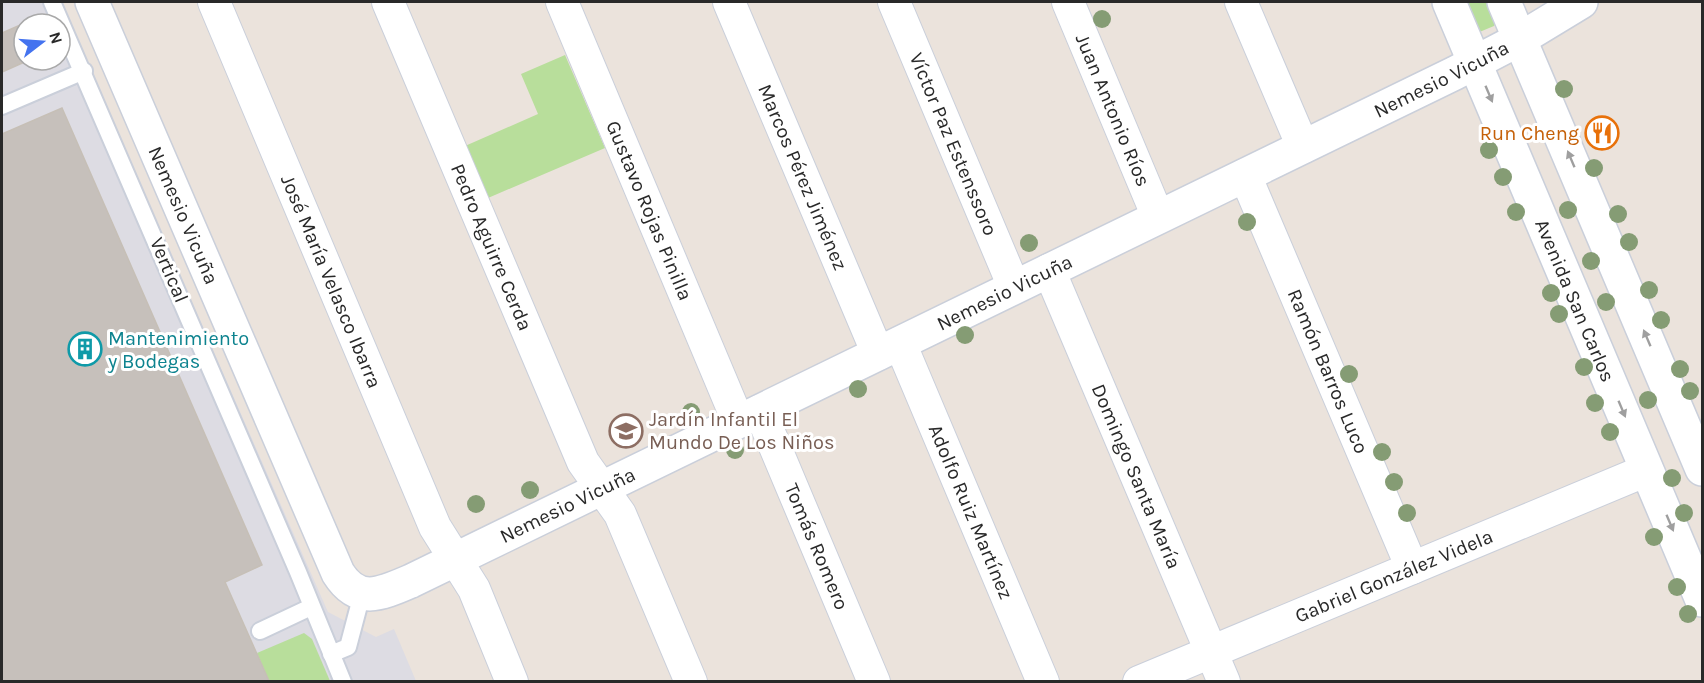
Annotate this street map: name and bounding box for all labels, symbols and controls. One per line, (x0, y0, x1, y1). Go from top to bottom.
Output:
north arrow (12, 12, 72, 72)
text: N (45, 29, 67, 46)
street label: Juan Antonio Ríos (1071, 30, 1155, 190)
street label: Nemesio Vicuña (1370, 36, 1512, 122)
street label: Víctor Paz Estenssoro (905, 49, 1002, 239)
street label: Marcos Pérez Jiménez (754, 81, 853, 273)
one-way arrow (1484, 85, 1494, 103)
restaurant icon: Run Cheng (1584, 115, 1620, 151)
street label: Gustavo Rojas Pinilla (602, 117, 697, 304)
place label: Run Cheng (1480, 122, 1579, 145)
street label: Nemesio Vicuña (144, 143, 224, 288)
one-way arrow (1566, 149, 1576, 167)
street label: Pedro Aguirre Cerda (446, 160, 537, 334)
street label: José María Velasco Ibarra (276, 171, 387, 392)
street label: Avenida San Carlos (1531, 216, 1620, 385)
street label: Vertical (145, 234, 193, 306)
street label: Nemesio Vicuña (933, 250, 1076, 335)
street label: Ramón Barros Luco (1283, 285, 1373, 457)
place label: Mantenimiento y Bodegas (107, 327, 249, 373)
one-way arrow (1642, 329, 1652, 347)
building icon: Mantenimiento y Bodegas (67, 331, 103, 367)
street label: Domingo Santa María (1087, 380, 1186, 572)
one-way arrow (1618, 400, 1627, 418)
place label: Jardín Infantil El Mundo De Los Niños (649, 408, 835, 454)
school or university icon: Jardín Infantil El Mundo De Los Niños (608, 413, 644, 449)
street label: Adolfo Ruiz Martínez (924, 421, 1018, 603)
street label: Nemesio Vicuña (496, 462, 639, 548)
street label: Tomás Romero (780, 480, 854, 613)
one-way arrow (1665, 515, 1675, 533)
street label: Gabriel González Videla (1291, 524, 1496, 627)

